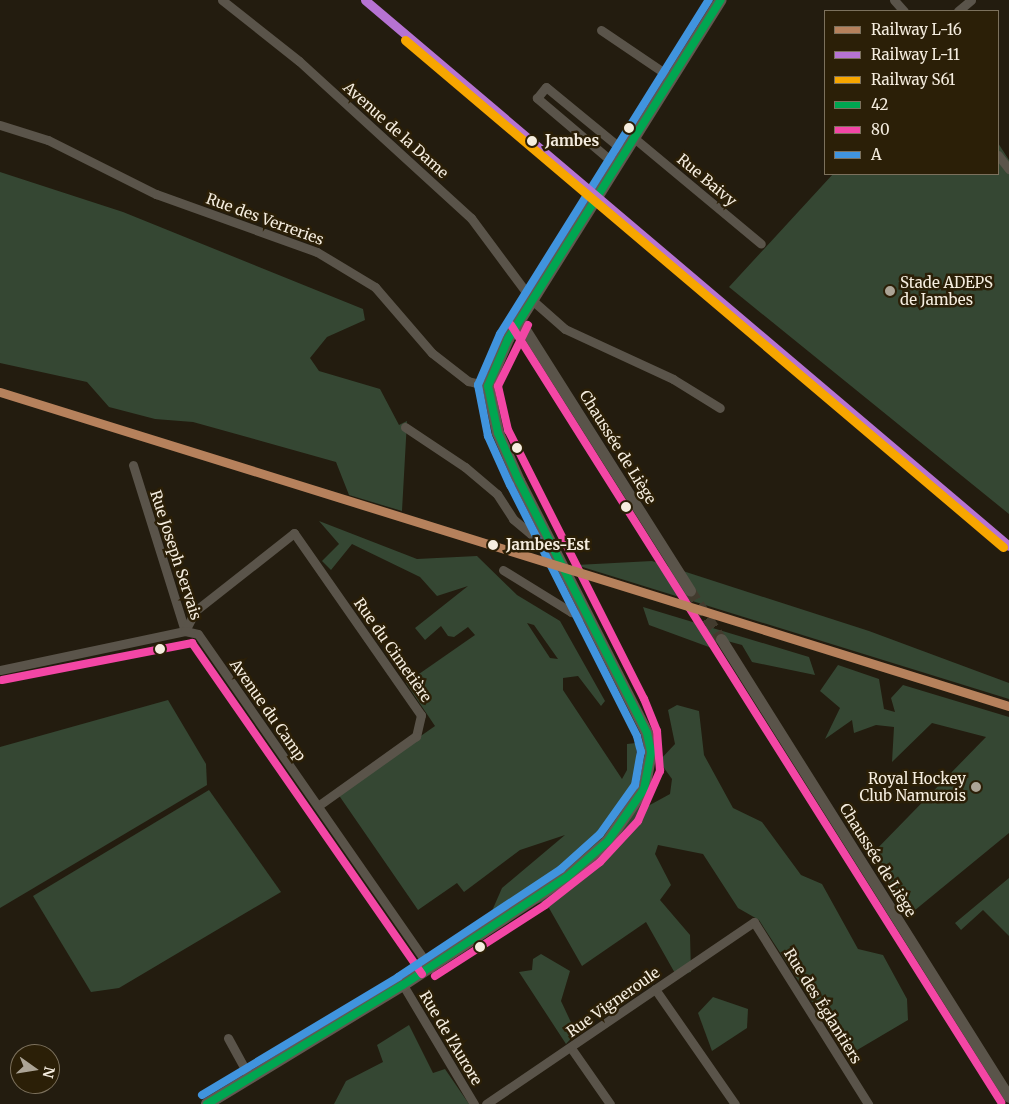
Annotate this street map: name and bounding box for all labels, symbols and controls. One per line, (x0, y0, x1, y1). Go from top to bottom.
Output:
legend (824, 10, 999, 175)
text: Railway L-16 (871, 20, 962, 39)
text: Railway L-11 (871, 45, 960, 64)
text: Railway S61 (871, 70, 955, 89)
street label: Avenue de la Dame (340, 78, 452, 182)
text: 42 (871, 95, 888, 114)
text: 80 (871, 120, 890, 139)
unlabelled marker (624, 123, 634, 133)
marker: Jambes (523, 132, 541, 150)
place label: Jambes (545, 132, 599, 150)
text: A (871, 145, 882, 164)
street label: Rue Baivy (674, 150, 740, 210)
street label: Rue des Verreries (204, 189, 326, 249)
place label: Stade ADEPS de Jambes (900, 273, 993, 308)
marker: Stade ADEPS de Jambes (884, 285, 896, 297)
street label: Chaussée de Liège (576, 387, 660, 507)
unlabelled marker (512, 443, 522, 453)
street label: Rue Joseph Servais (147, 488, 205, 622)
unlabelled marker (621, 502, 631, 512)
marker: Jambes-Est (484, 536, 502, 554)
place label: Jambes-Est (506, 536, 590, 554)
street label: Rue du Cimetière (350, 594, 436, 706)
unlabelled marker (155, 644, 165, 654)
street label: Avenue du Camp (226, 656, 310, 764)
place label: Royal Hockey Club Namurois (860, 769, 966, 804)
marker: Royal Hockey Club Namurois (970, 781, 982, 793)
street label: Chaussée de Liège (836, 800, 920, 920)
unlabelled marker (475, 942, 485, 952)
street label: Rue des Églantiers (780, 945, 866, 1067)
street label: Rue Vigneroule (563, 963, 663, 1041)
street label: Rue de l'Aurore (416, 988, 486, 1088)
north arrow (10, 1044, 60, 1094)
text: N (39, 1065, 59, 1080)

